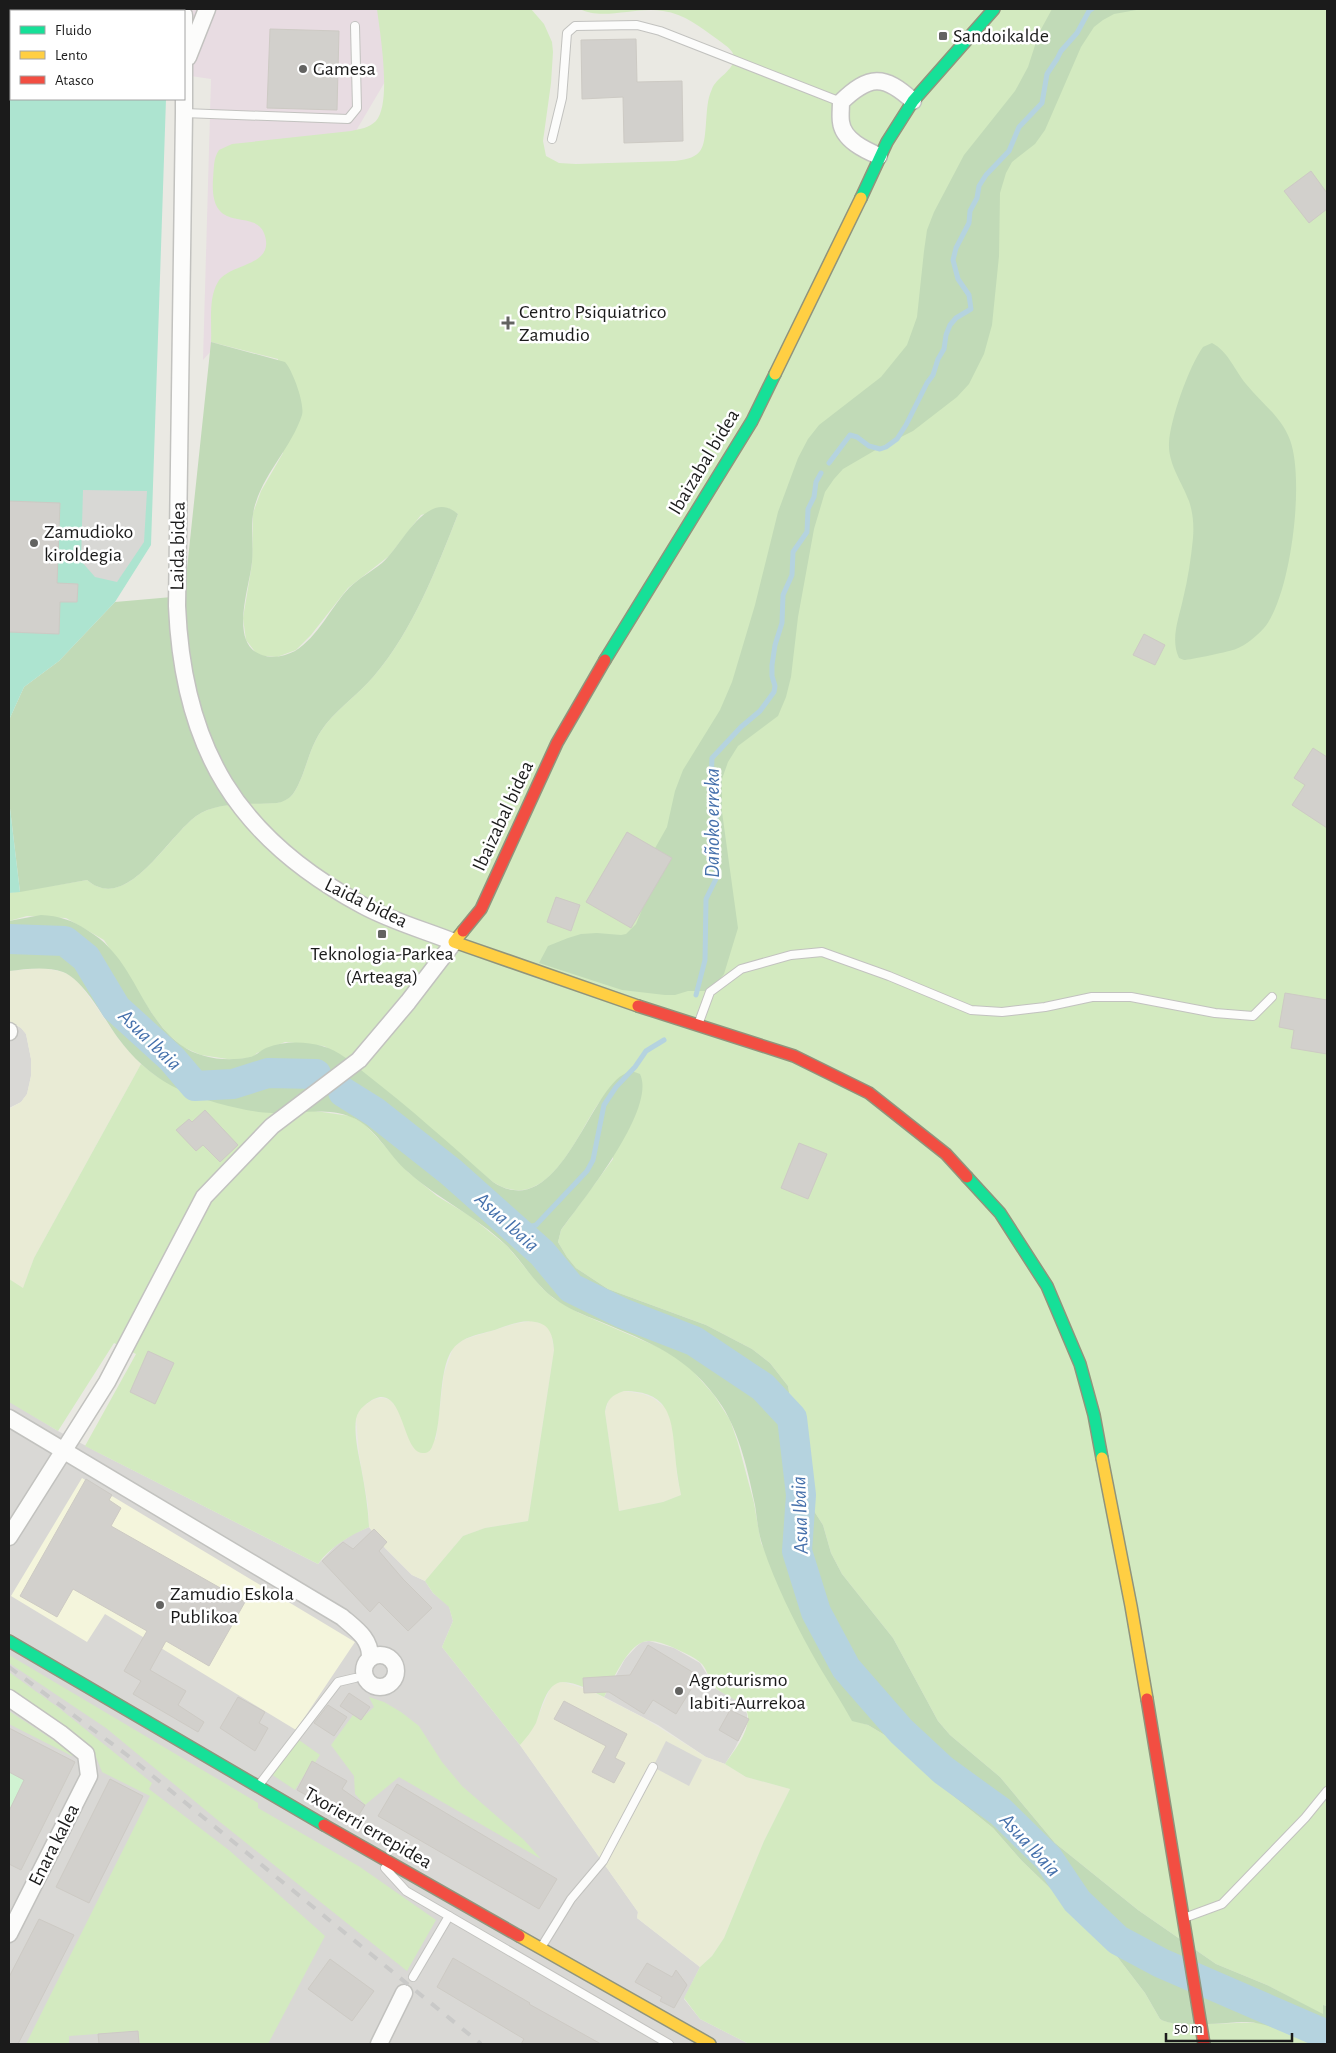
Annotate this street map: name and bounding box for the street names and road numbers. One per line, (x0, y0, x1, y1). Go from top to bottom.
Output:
street label: Ibaizabal bidea (665, 406, 743, 518)
street label: Laida bidea (167, 501, 189, 591)
street label: Ibaizabal bidea (469, 758, 537, 874)
street label: Laida bidea (322, 874, 410, 932)
street label: Txorierri errepidea (301, 1783, 435, 1873)
street label: Enara kalea (25, 1801, 83, 1889)

